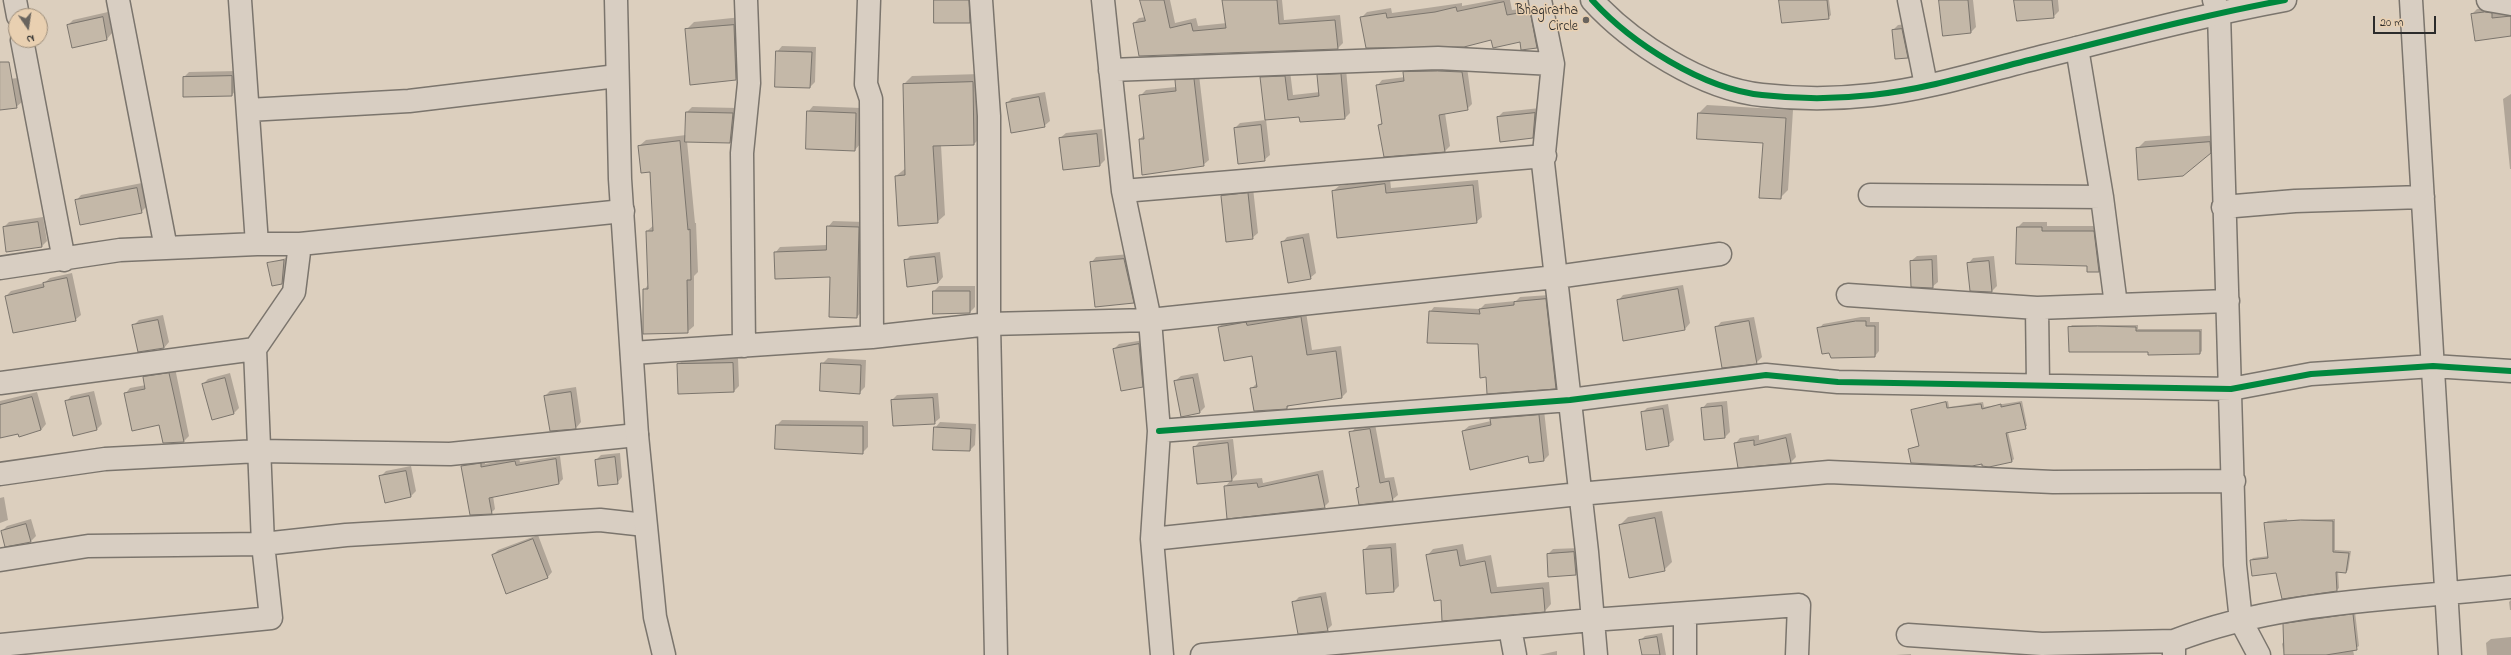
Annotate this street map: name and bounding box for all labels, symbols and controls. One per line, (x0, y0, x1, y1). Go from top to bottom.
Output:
place label: Bhagiratha Circle (1516, 4, 1578, 36)
north arrow (8, 8, 48, 48)
scale bar (2375, 8, 2438, 34)
text: 20 m (2380, 14, 2403, 32)
marker: Bhagiratha Circle (1581, 15, 1591, 25)
text: N (25, 30, 36, 47)

